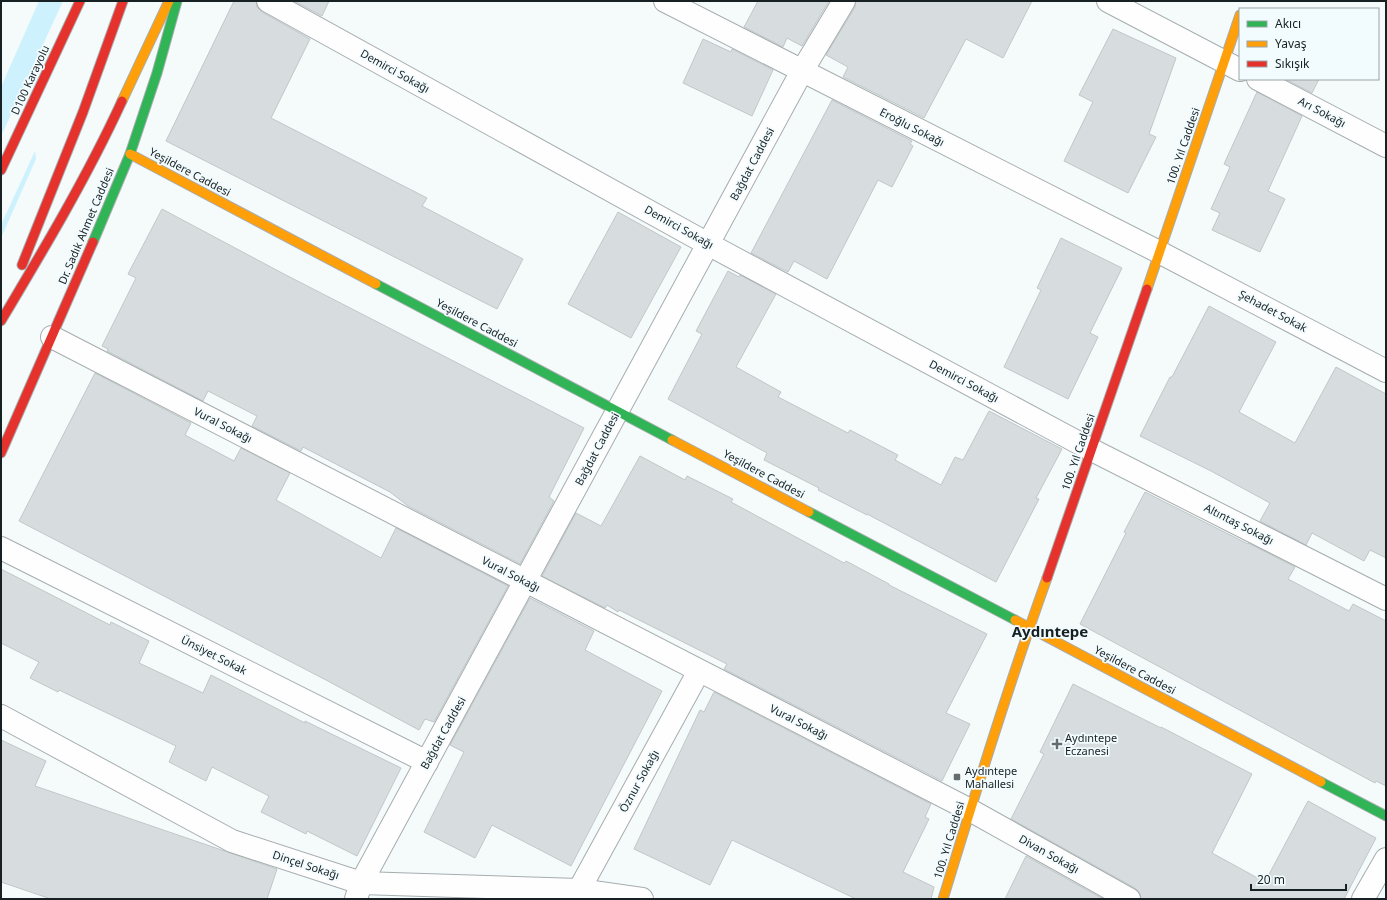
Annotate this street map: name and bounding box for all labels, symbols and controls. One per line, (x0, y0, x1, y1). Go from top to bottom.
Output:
legend (1239, 8, 1379, 80)
text: Akıcı (1275, 15, 1301, 32)
text: Yavaş (1275, 35, 1307, 52)
street label: D100 Karayolu (7, 43, 52, 117)
street label: Demirci Sokağı (358, 45, 433, 96)
text: Sıkışık (1275, 55, 1310, 72)
street label: Arı Sokağı (1296, 93, 1349, 130)
street label: Eroğlu Sokağı (877, 104, 947, 149)
street label: 100. Yıl Caddesi (1162, 105, 1203, 186)
street label: Bağdat Caddesi (726, 125, 777, 203)
street label: Yeşildere Caddesi (147, 144, 234, 199)
street label: Dr. Sadık Ahmet Caddesi (54, 165, 117, 286)
street label: Demirci Sokağı (642, 201, 717, 252)
street label: Şehadet Sokak (1236, 286, 1310, 335)
street label: Yeşildere Caddesi (434, 295, 521, 350)
street label: Demirci Sokağı (927, 356, 1002, 405)
street label: Vural Sokağı (191, 403, 255, 446)
street label: Bağdat Caddesi (571, 410, 622, 488)
street label: 100. Yıl Caddesi (1057, 411, 1098, 492)
street label: Yeşildere Caddesi (721, 446, 808, 501)
street label: Altıntaş Sokağı (1202, 500, 1277, 548)
street label: Vural Sokağı (479, 552, 543, 595)
district label: Aydıntepe (1012, 621, 1088, 641)
street label: Ünsiyet Sokak (179, 631, 250, 678)
street label: Yeşildere Caddesi (1092, 642, 1179, 697)
street label: Bağdat Caddesi (416, 694, 469, 772)
street label: Vural Sokağı (767, 700, 831, 743)
place label: Aydıntepe Eczanesi (1065, 730, 1117, 758)
marker: Aydıntepe Eczanesi (1052, 739, 1062, 749)
street label: Öznur Sokağı (615, 747, 662, 815)
place label: Aydıntepe Mahallesi (965, 763, 1017, 791)
marker: Aydıntepe Mahallesi (952, 772, 962, 782)
street label: 100. Yıl Caddesi (930, 799, 967, 881)
street label: Divan Sokağı (1016, 831, 1082, 876)
street label: Dinçel Sokağı (271, 847, 341, 882)
scale bar (1251, 866, 1346, 892)
text: 20 m (1257, 871, 1285, 888)

